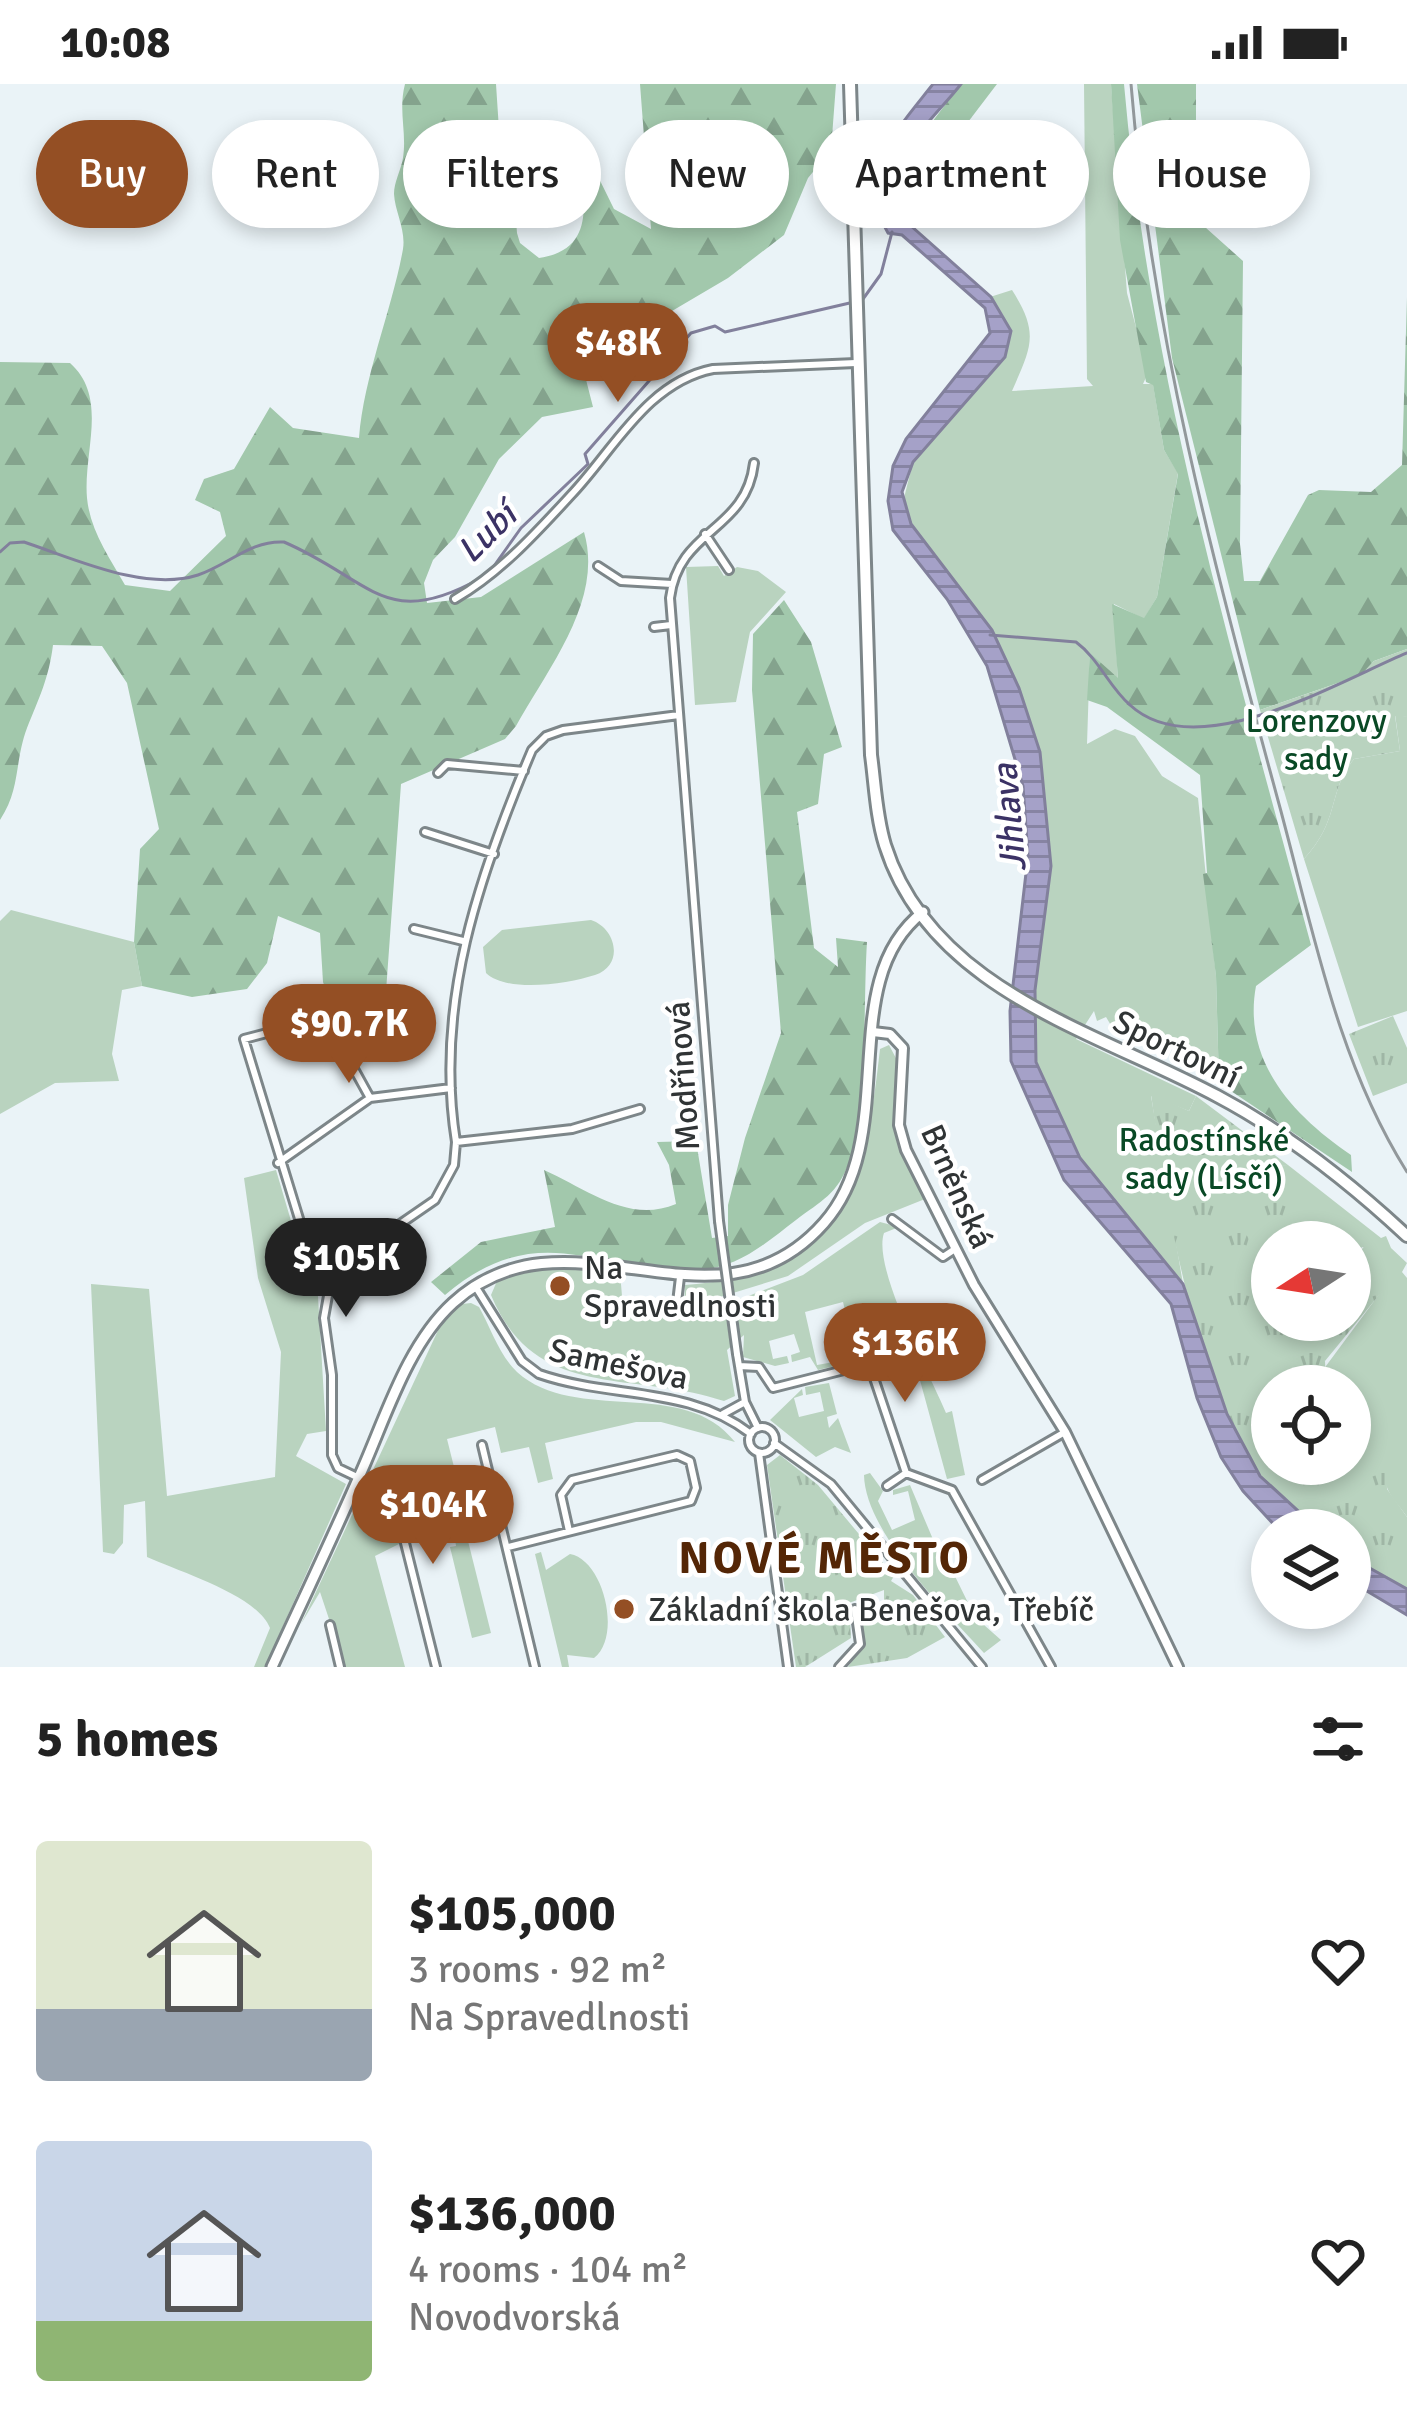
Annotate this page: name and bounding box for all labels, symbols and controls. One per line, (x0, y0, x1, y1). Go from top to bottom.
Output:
text: 10:08 (60, 15, 170, 70)
chip: Buy (36, 120, 188, 228)
chip: Rent (212, 120, 379, 228)
chip: Filters (403, 120, 601, 228)
chip: New (625, 120, 789, 228)
chip: Apartment (813, 120, 1089, 228)
chip: House (1113, 120, 1310, 228)
pin: $48K (547, 303, 689, 405)
text: $48K (574, 318, 662, 366)
water label: Lubí (448, 489, 531, 572)
park label: Lorenzovy sady (1245, 701, 1387, 780)
water label: Jihlava (982, 760, 1037, 874)
pin: $90.7K (251, 984, 447, 1086)
text: $90.7K (289, 999, 409, 1047)
street label: Modřínová (658, 1000, 709, 1152)
street label: Sportovní (1106, 1001, 1246, 1098)
street label: Brněnská (911, 1118, 1002, 1255)
park label: Radostínské sady (Lísčí) (1119, 1120, 1289, 1199)
pin: $105K (262, 1218, 430, 1320)
north arrow (1251, 1221, 1371, 1341)
map controls (1251, 1221, 1371, 1629)
text: $105K (292, 1233, 400, 1281)
place label: Na Spravedlnosti (584, 1248, 777, 1327)
marker: Na Spravedlnosti (547, 1273, 573, 1299)
pin: $136K (821, 1303, 989, 1405)
text: $136K (851, 1318, 959, 1366)
street label: Samešova (546, 1330, 692, 1399)
button: locate (1251, 1365, 1371, 1485)
pin: $104K (349, 1465, 517, 1567)
text: $104K (379, 1480, 487, 1528)
button: layers (1251, 1509, 1371, 1629)
district label: NOVÉ MĚSTO (678, 1530, 972, 1586)
place label: Základní škola Benešova, Třebíč (648, 1590, 1094, 1631)
marker: Základní škola Benešova, Třebíč (611, 1596, 637, 1622)
icon: filters (1305, 1706, 1371, 1772)
text: 5 homes (36, 1708, 218, 1771)
text: $105,000 (408, 1882, 616, 1945)
icon: home (132, 1889, 276, 2033)
icon: heart (1305, 1928, 1371, 1994)
text: 3 rooms · 92 m² (408, 1945, 667, 1993)
text: Na Spravedlnosti (408, 1993, 690, 2041)
text: $136,000 (408, 2182, 616, 2245)
icon: home (132, 2189, 276, 2333)
icon: heart (1305, 2228, 1371, 2294)
text: 4 rooms · 104 m² (408, 2245, 688, 2293)
text: Novodvorská (408, 2293, 621, 2341)

